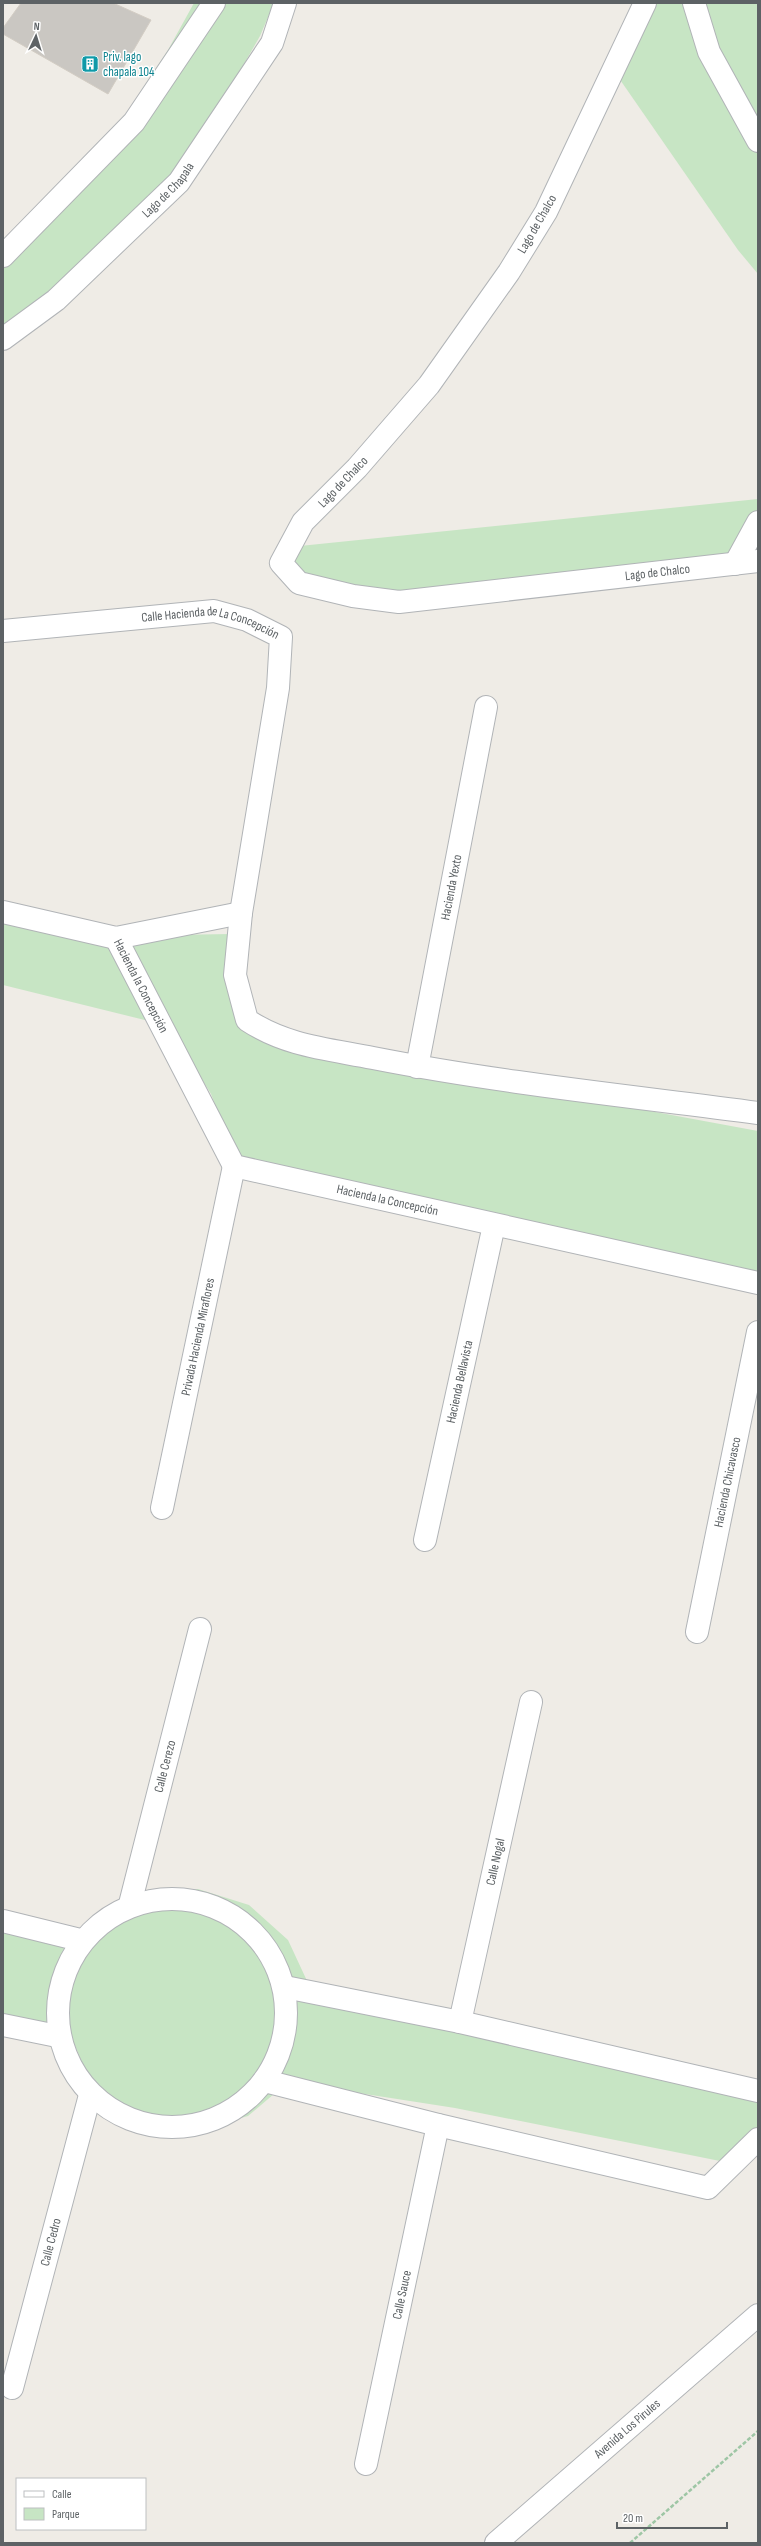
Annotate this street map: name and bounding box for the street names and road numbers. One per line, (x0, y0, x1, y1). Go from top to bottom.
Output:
street label: Lago de Chapala (139, 160, 198, 221)
street label: Lago de Chalco (514, 192, 560, 256)
street label: Lago de Chalco (315, 453, 371, 511)
street label: Lago de Chalco (624, 561, 691, 584)
street label: Calle Hacienda de La Concepción (141, 603, 282, 643)
street label: Hacienda Yexto (437, 853, 466, 921)
street label: Hacienda la Concepción (110, 936, 172, 1036)
street label: Hacienda la Concepción (335, 1181, 440, 1219)
street label: Privada Hacienda Miraflores (178, 1276, 218, 1397)
street label: Hacienda Bellavista (443, 1339, 477, 1425)
street label: Hacienda Chicavasco (710, 1435, 744, 1529)
street label: Calle Cerezo (151, 1739, 179, 1794)
street label: Calle Nogal (483, 1837, 509, 1887)
street label: Calle Cedro (37, 2216, 65, 2268)
street label: Calle Sauce (389, 2269, 415, 2321)
street label: Avenida Los Pirules (590, 2395, 664, 2462)

